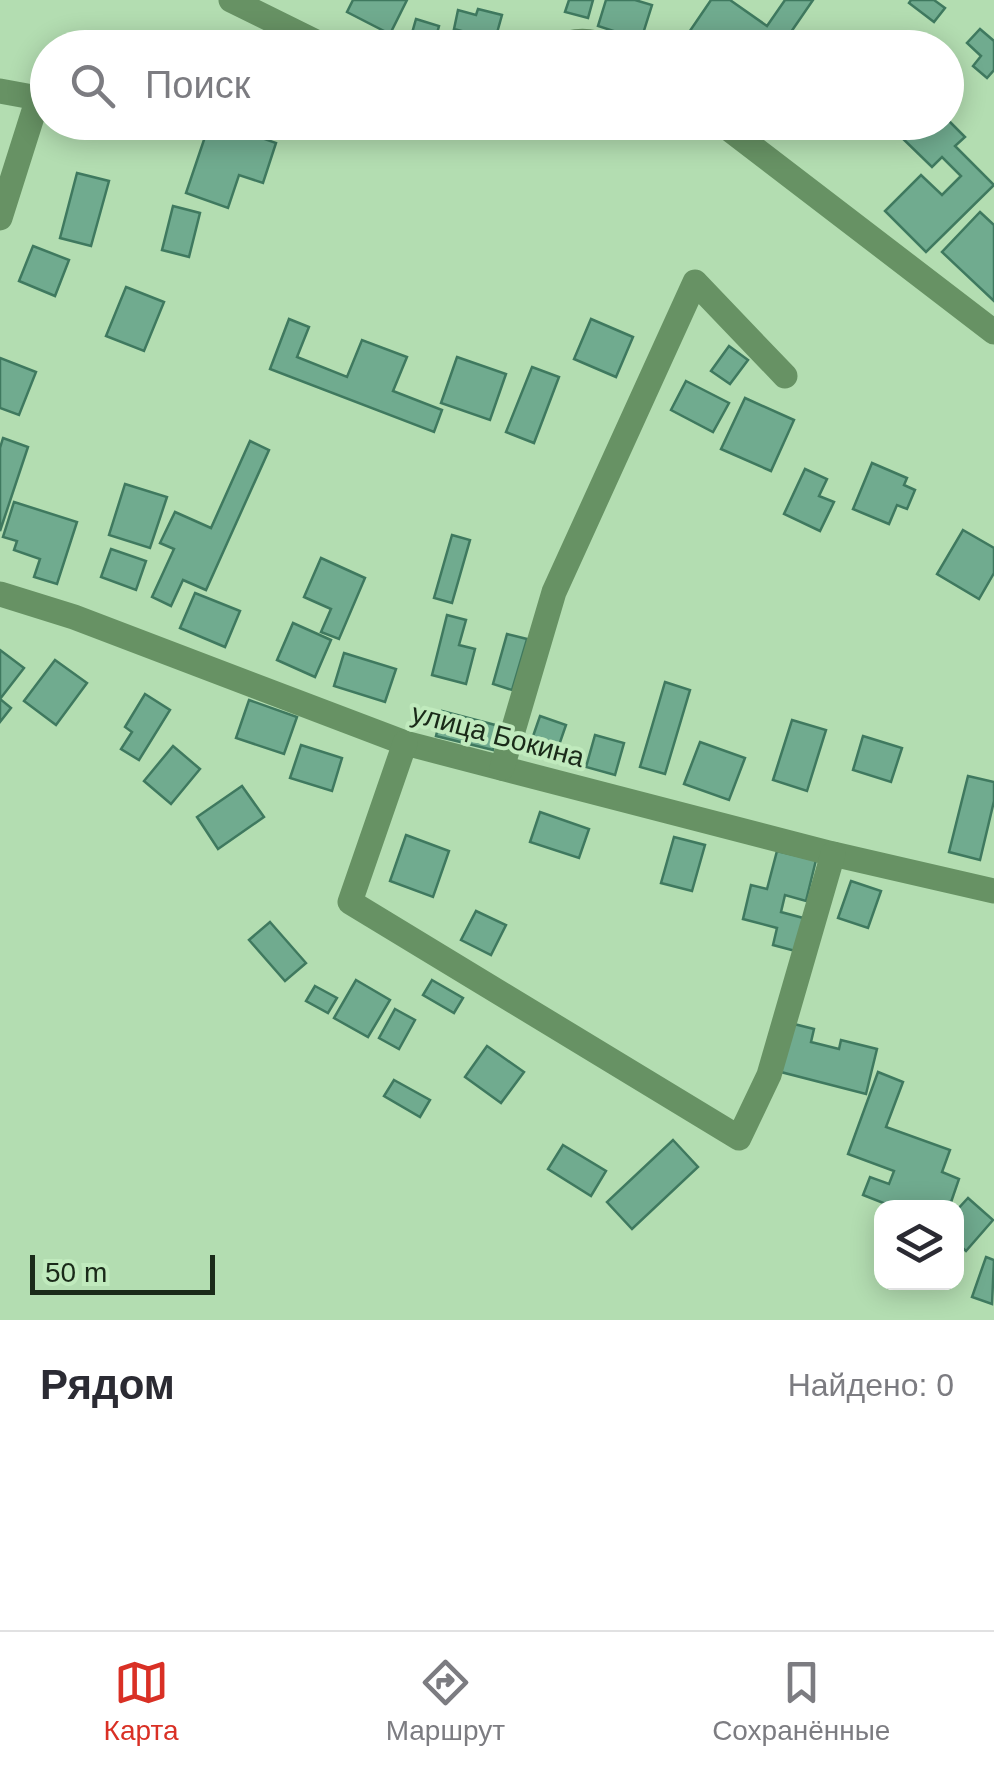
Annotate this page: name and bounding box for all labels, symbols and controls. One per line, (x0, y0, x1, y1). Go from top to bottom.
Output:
search box (30, 30, 964, 140)
icon: search (65, 58, 120, 113)
text: Поиск (145, 64, 250, 106)
street label: улица Бокина (408, 697, 588, 773)
map controls (874, 1200, 964, 1290)
button: layers (874, 1200, 964, 1290)
scale bar (30, 1250, 215, 1294)
text: 50 m (45, 1257, 107, 1288)
text: Рядом (40, 1361, 175, 1408)
text: Найдено: 0 (788, 1367, 954, 1403)
tab: Карта (104, 1655, 179, 1747)
tab: Маршрут (386, 1655, 505, 1747)
tab: Сохранённые (712, 1655, 890, 1747)

